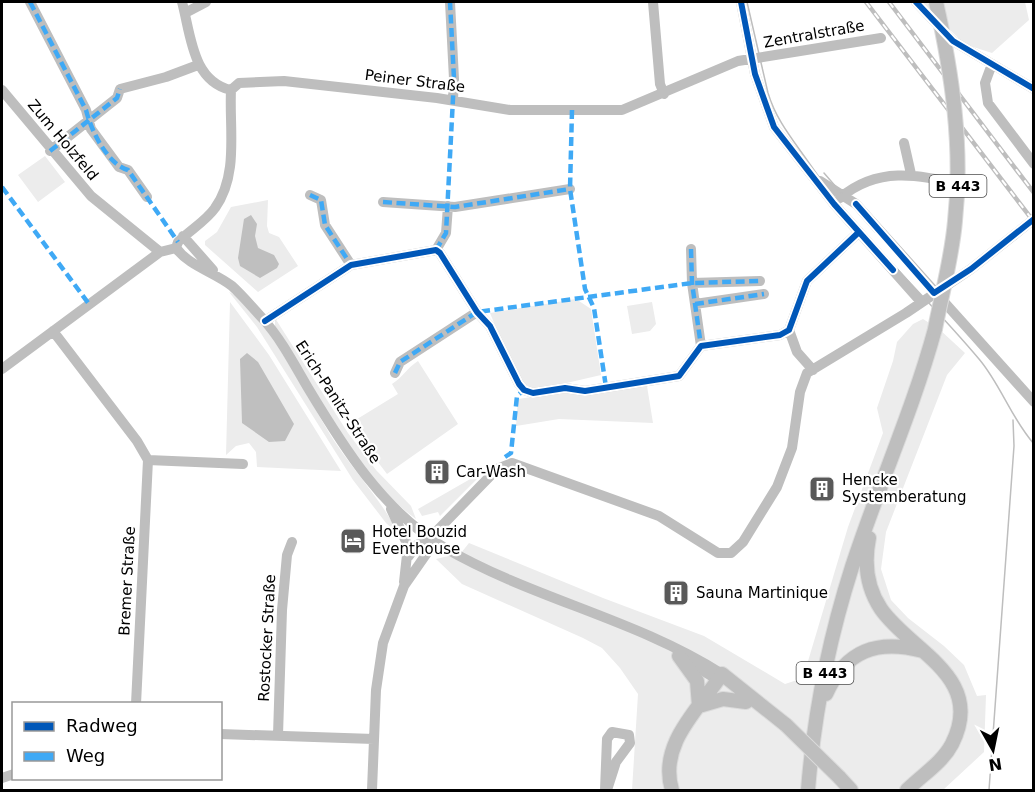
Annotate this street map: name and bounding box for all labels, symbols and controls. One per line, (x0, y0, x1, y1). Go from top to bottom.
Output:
street label: Zentralstraße (762, 16, 866, 52)
street label: Peiner Straße (364, 66, 466, 96)
street label: Zum Holzfeld (24, 96, 102, 184)
road number: B 443 (930, 175, 986, 197)
street label: Erich-Panitz-Straße (292, 337, 384, 467)
building icon: Car-Wash (422, 457, 452, 487)
place label: Car-Wash (456, 463, 526, 481)
place label: Hencke Systemberatung (842, 471, 966, 506)
building icon: Hencke Systemberatung (807, 474, 837, 504)
place label: Hotel Bouzid Eventhouse (372, 523, 467, 558)
street label: Bremer Straße (115, 526, 139, 636)
hotel icon: Hotel Bouzid Eventhouse (338, 526, 368, 556)
street label: Rostocker Straße (255, 574, 279, 702)
building icon: Sauna Martinique (661, 578, 691, 608)
place label: Sauna Martinique (696, 584, 828, 602)
road number: B 443 (796, 662, 854, 684)
legend (12, 702, 222, 780)
text: Radweg (66, 715, 138, 736)
north arrow (963, 720, 1023, 780)
text: Weg (66, 745, 105, 766)
text: N (987, 754, 1003, 775)

